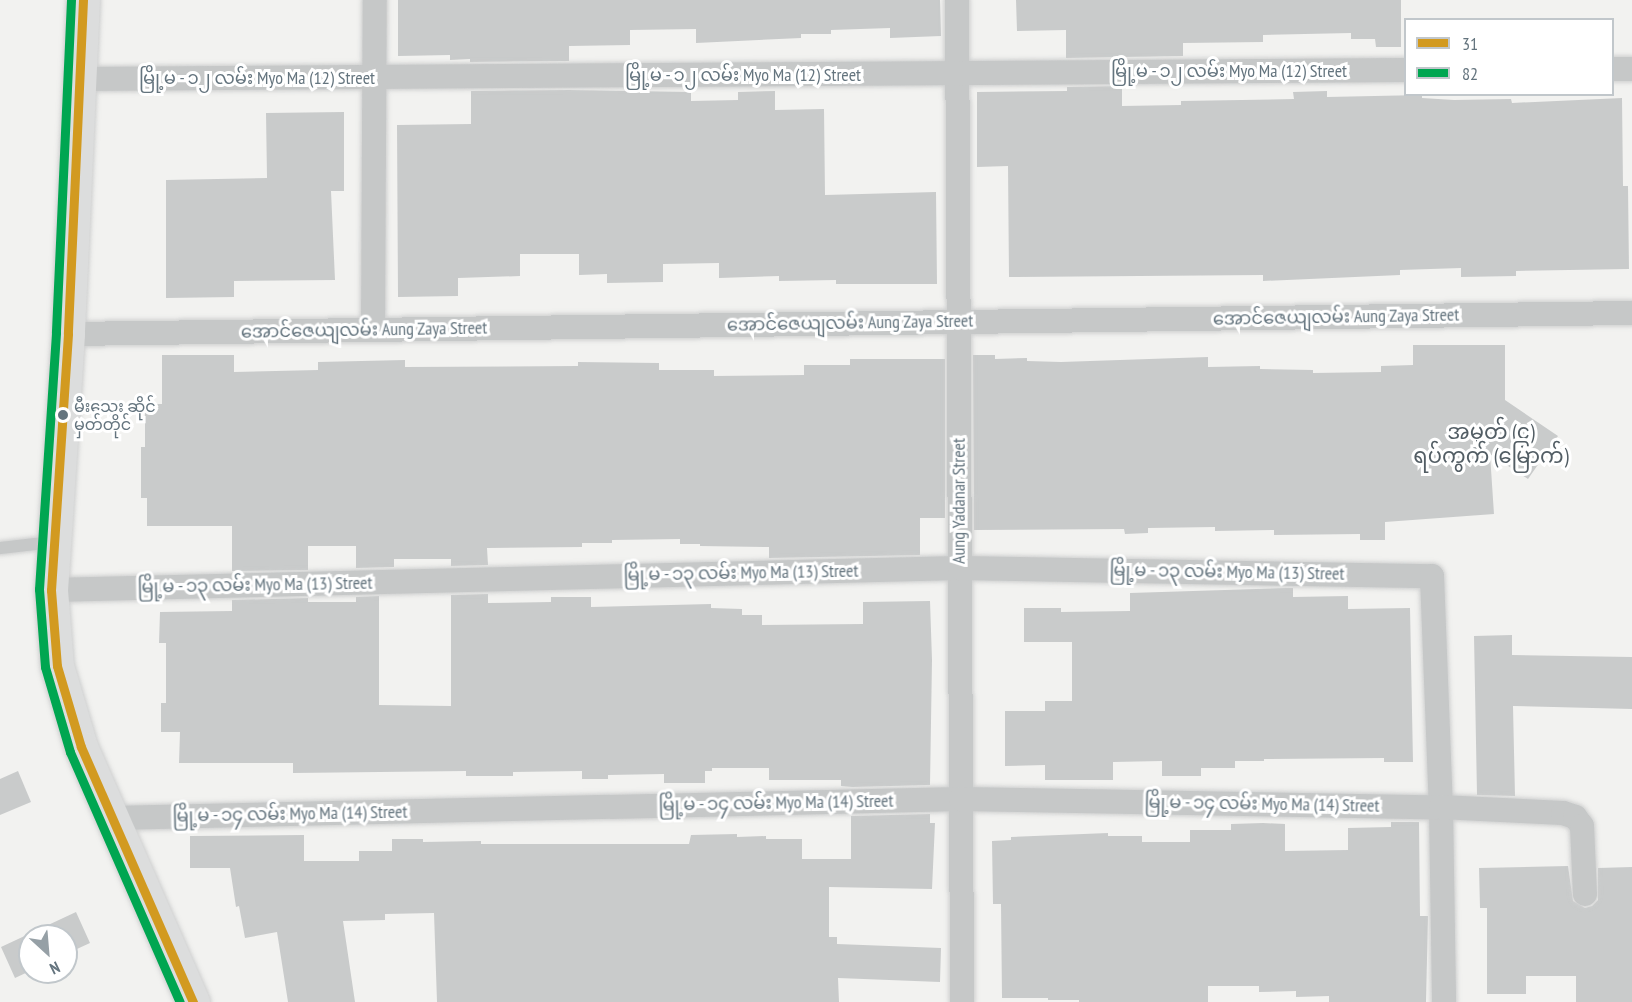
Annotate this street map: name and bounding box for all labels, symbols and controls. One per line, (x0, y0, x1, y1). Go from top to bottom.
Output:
legend (1404, 18, 1614, 96)
text: 31 (1462, 32, 1478, 55)
street label: မြို့မ - ၁၂ လမ်း Myo Ma (12) Street (1110, 60, 1348, 82)
text: 82 (1462, 62, 1478, 85)
street label: မြို့မ - ၁၂ လမ်း Myo Ma (12) Street (624, 64, 862, 86)
street label: မြို့မ - ၁၂ လမ်း Myo Ma (12) Street (138, 67, 376, 89)
street label: အောင်ဇေယျလမ်း Aung Zaya Street (1212, 304, 1460, 330)
street label: အောင်ဇေယျလမ်း Aung Zaya Street (726, 310, 974, 336)
street label: အောင်ဇေယျလမ်း Aung Zaya Street (240, 317, 488, 343)
place label: မီးသွေး ဆိုင် မှတ်တိုင် (74, 396, 156, 434)
marker: မီးသွေး ဆိုင် မှတ်တိုင် (57, 409, 69, 421)
district label: အမှတ် (၄) ရပ်ကွက် (မြောက်) (1413, 419, 1569, 469)
street label: Aung Yadanar Street (948, 438, 970, 564)
street label: မြို့မ - ၁၃ လမ်း Myo Ma (13) Street (1109, 559, 1345, 585)
street label: မြို့မ - ၁၃ လမ်း Myo Ma (13) Street (623, 560, 859, 586)
street label: မြို့မ - ၁၃ လမ်း Myo Ma (13) Street (137, 572, 373, 598)
street label: မြို့မ - ၁၄ လမ်း Myo Ma (14) Street (658, 790, 894, 816)
street label: မြို့မ - ၁၄ လမ်း Myo Ma (14) Street (1144, 791, 1380, 817)
street label: မြို့မ - ၁၄ လမ်း Myo Ma (14) Street (172, 801, 408, 827)
north arrow (18, 924, 78, 984)
text: N (47, 957, 63, 979)

